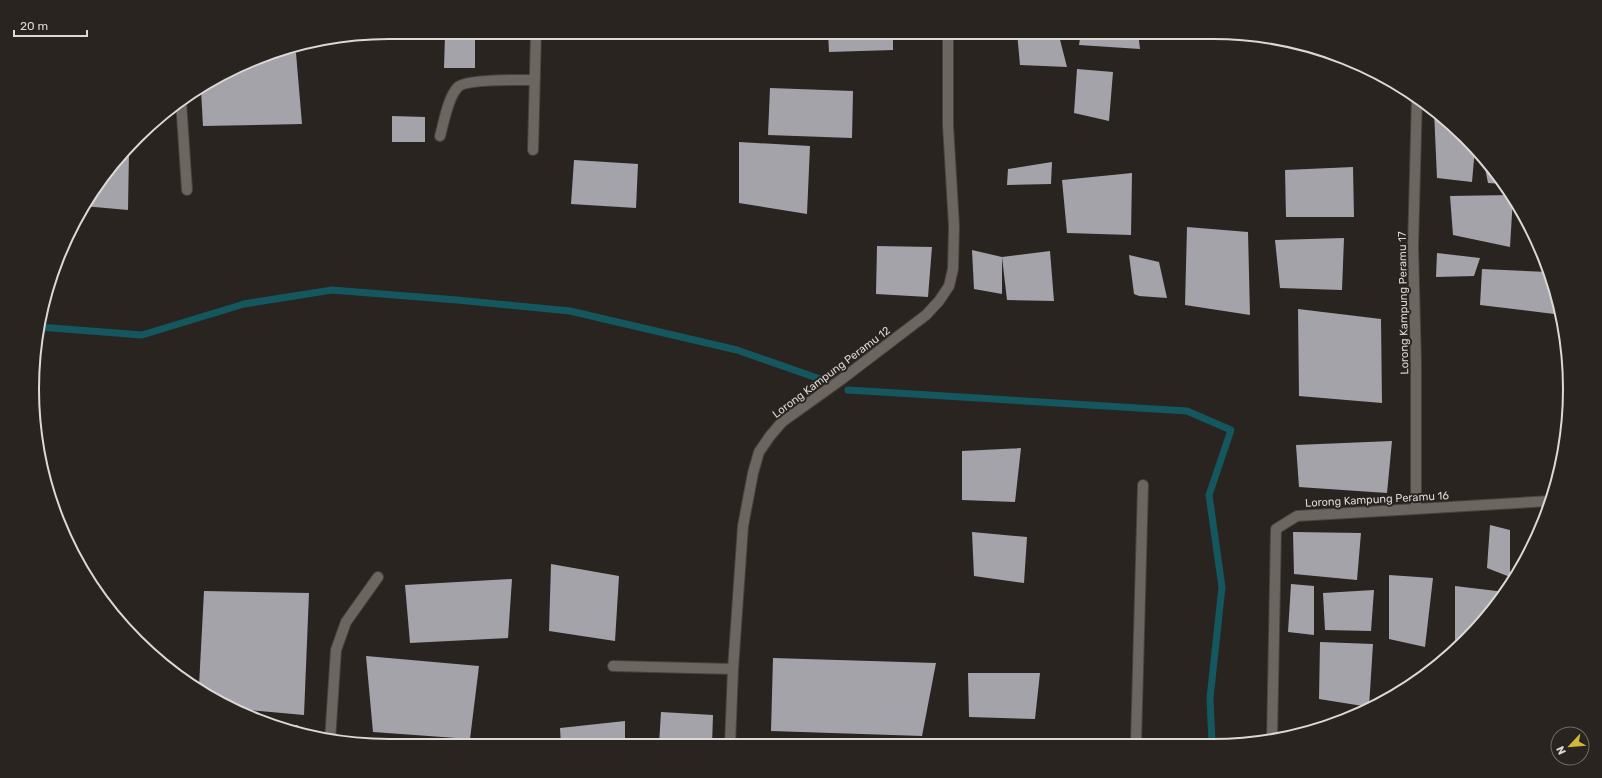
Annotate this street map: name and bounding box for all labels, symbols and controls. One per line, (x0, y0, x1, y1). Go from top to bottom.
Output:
scale bar (14, 12, 87, 38)
text: 20 m (20, 19, 48, 33)
street label: Lorong Kampung Peramu 17 (1396, 231, 1411, 375)
street label: Lorong Kampung Peramu 12 (770, 324, 893, 421)
street label: Lorong Kampung Peramu 16 (1305, 489, 1450, 510)
north arrow (1550, 726, 1590, 766)
text: N (1554, 744, 1569, 757)

